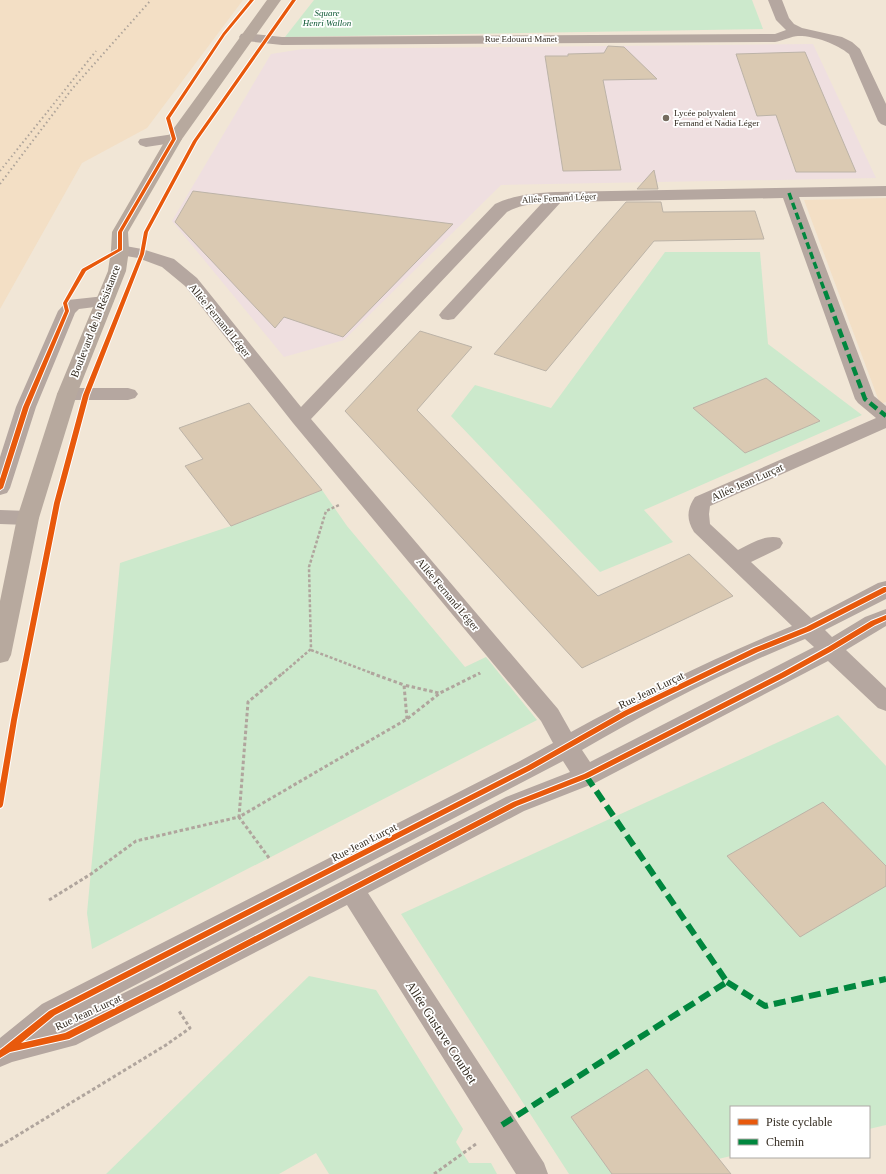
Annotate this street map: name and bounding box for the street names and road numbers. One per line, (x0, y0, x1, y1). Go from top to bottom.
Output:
street label: Rue Edouard Manet (485, 34, 558, 44)
street label: Allée Fernand Léger (522, 191, 596, 205)
street label: Boulevard de la Résistance (68, 263, 122, 379)
street label: Allée Fernand Léger (187, 281, 254, 359)
street label: Allée Jean Lurçat (709, 461, 785, 503)
street label: Allée Fernand Léger (414, 555, 482, 633)
street label: Rue Jean Lurçat (616, 669, 686, 711)
street label: Rue Jean Lurçat (329, 820, 399, 864)
street label: Allée Gustave Courbet (403, 978, 481, 1087)
street label: Rue Jean Lurçat (53, 991, 123, 1033)

